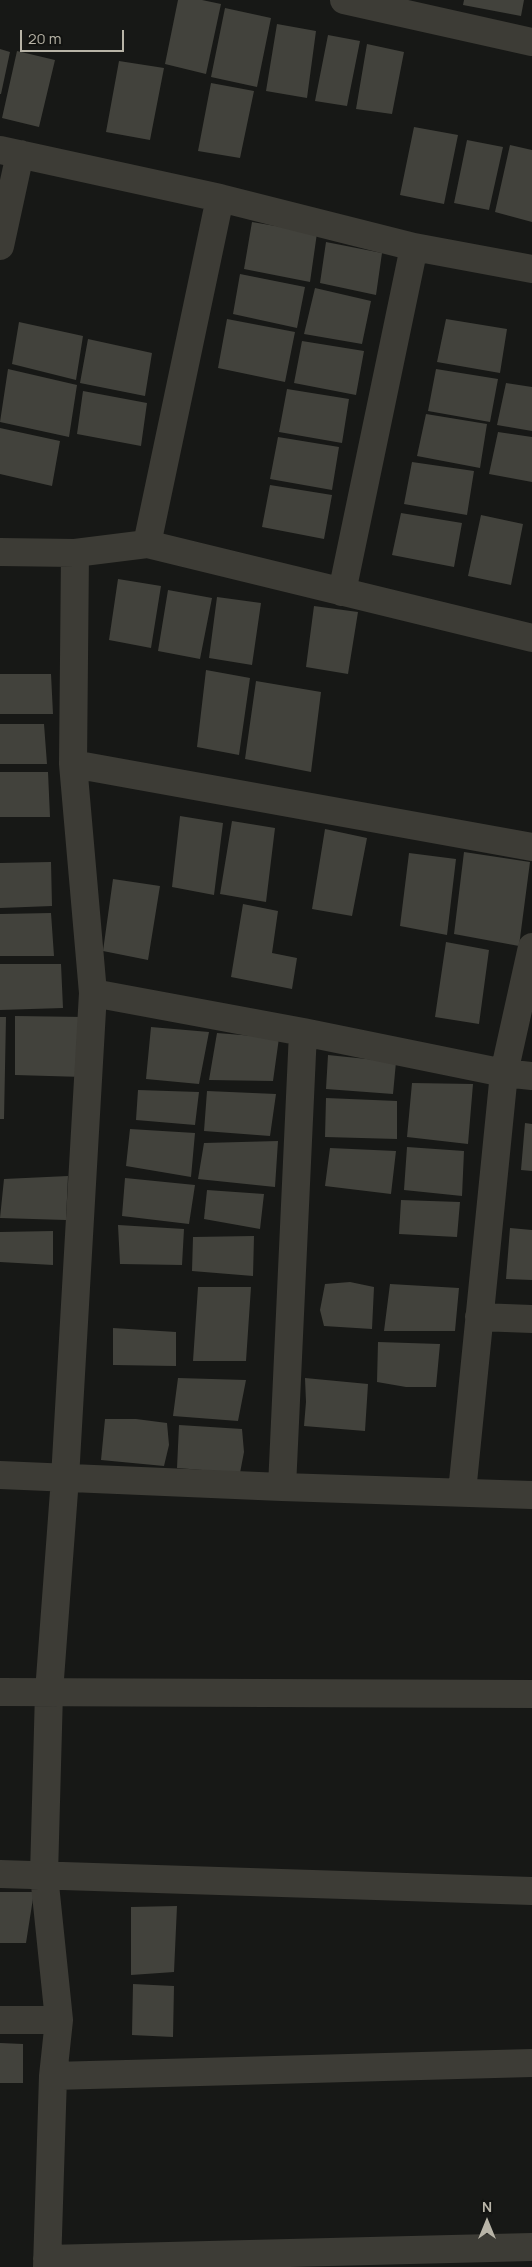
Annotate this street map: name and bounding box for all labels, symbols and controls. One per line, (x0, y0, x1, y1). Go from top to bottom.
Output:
scale bar (22, 20, 126, 52)
text: 20 m (28, 28, 61, 49)
north arrow (462, 2197, 512, 2247)
text: N (482, 2197, 492, 2216)

